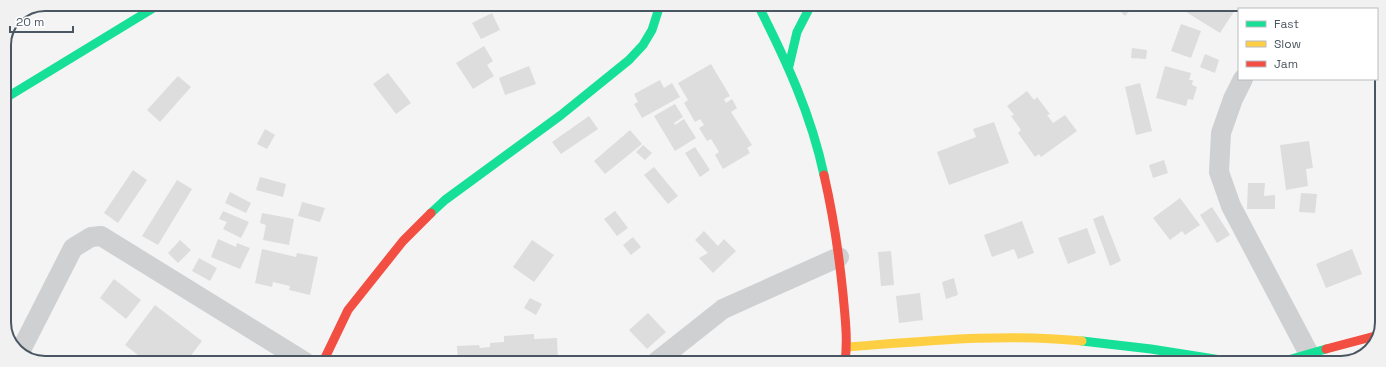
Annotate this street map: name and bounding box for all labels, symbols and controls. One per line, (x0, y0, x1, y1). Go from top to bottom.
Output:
scale bar (10, 8, 73, 34)
legend (1238, 8, 1378, 80)
text: 20 m (16, 14, 44, 30)
text: Fast (1274, 16, 1299, 32)
text: Slow (1274, 36, 1301, 52)
text: Jam (1274, 56, 1298, 72)

